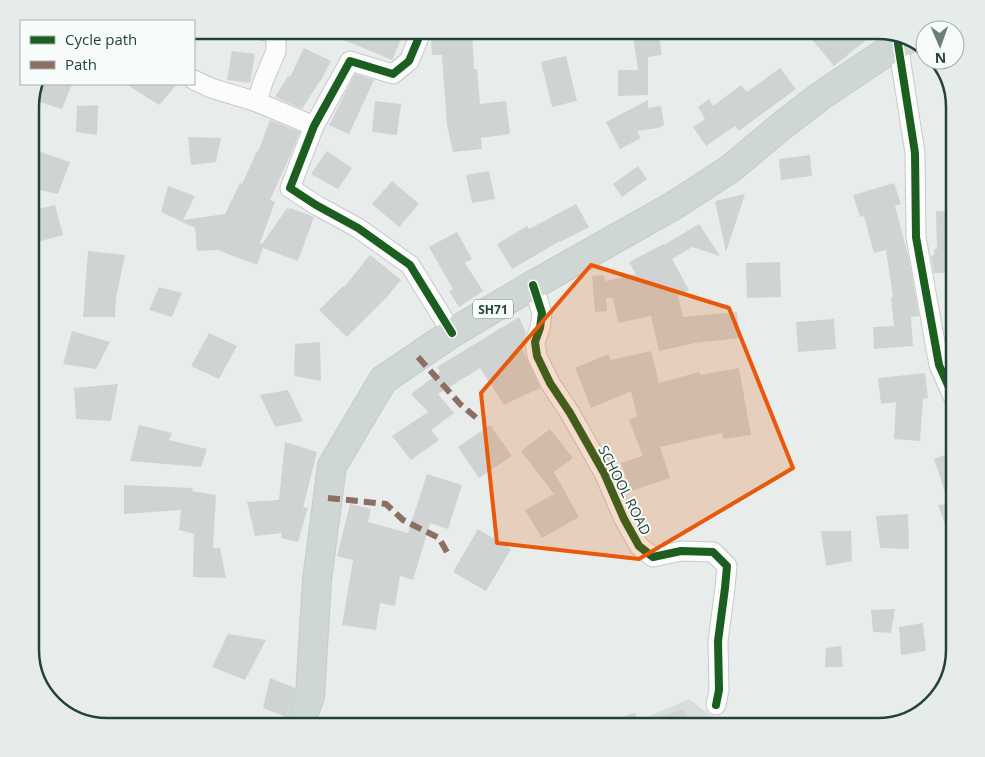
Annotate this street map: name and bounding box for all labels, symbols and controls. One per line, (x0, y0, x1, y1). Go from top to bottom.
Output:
legend (20, 20, 195, 85)
north arrow (915, 20, 965, 70)
text: Cycle path (65, 29, 137, 49)
text: N (934, 49, 946, 68)
text: Path (65, 54, 97, 74)
road number: SH71 (473, 300, 513, 318)
street label: SCHOOL ROAD (594, 442, 656, 538)

